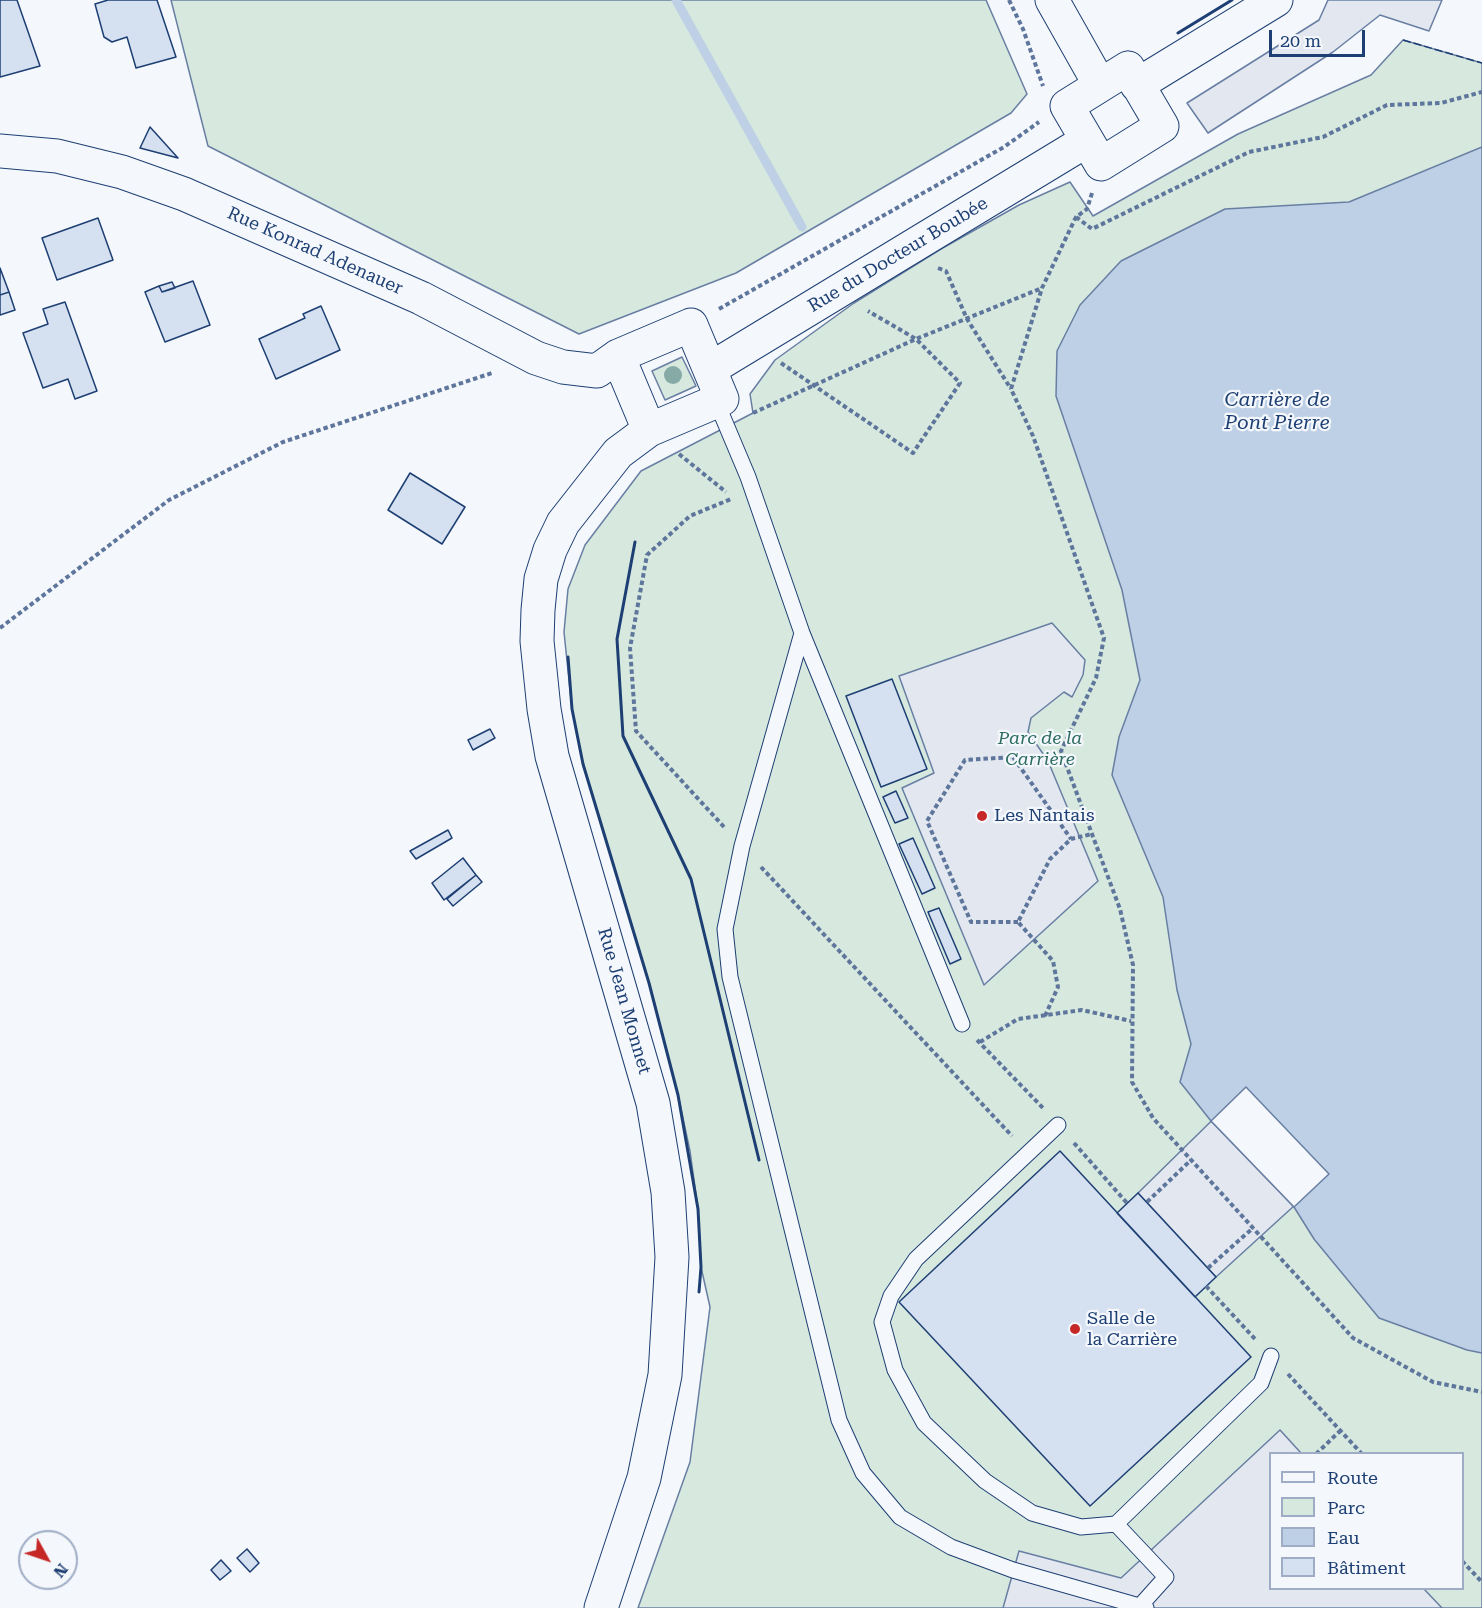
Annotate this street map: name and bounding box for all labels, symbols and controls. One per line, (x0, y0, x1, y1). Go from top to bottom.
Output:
scale bar (1272, 18, 1368, 56)
text: 20 m (1280, 30, 1321, 51)
street label: Rue du Docteur Boubée (804, 193, 992, 317)
street label: Rue Konrad Adenauer (224, 203, 406, 299)
water label: Carrière de Pont Pierre (1224, 388, 1330, 435)
park label: Parc de la Carrière (998, 728, 1082, 771)
place label: Les Nantais (994, 805, 1094, 827)
marker: Les Nantais (975, 809, 989, 823)
street label: Rue Jean Monnet (593, 925, 655, 1077)
place label: Salle de la Carrière (1087, 1308, 1177, 1350)
marker: Salle de la Carrière (1068, 1322, 1082, 1336)
legend (1269, 1452, 1464, 1590)
text: Route (1327, 1467, 1378, 1488)
text: Parc (1327, 1497, 1365, 1518)
text: Eau (1327, 1527, 1360, 1548)
north arrow (18, 1530, 78, 1590)
text: Bâtiment (1327, 1557, 1406, 1578)
text: N (49, 1560, 72, 1581)

